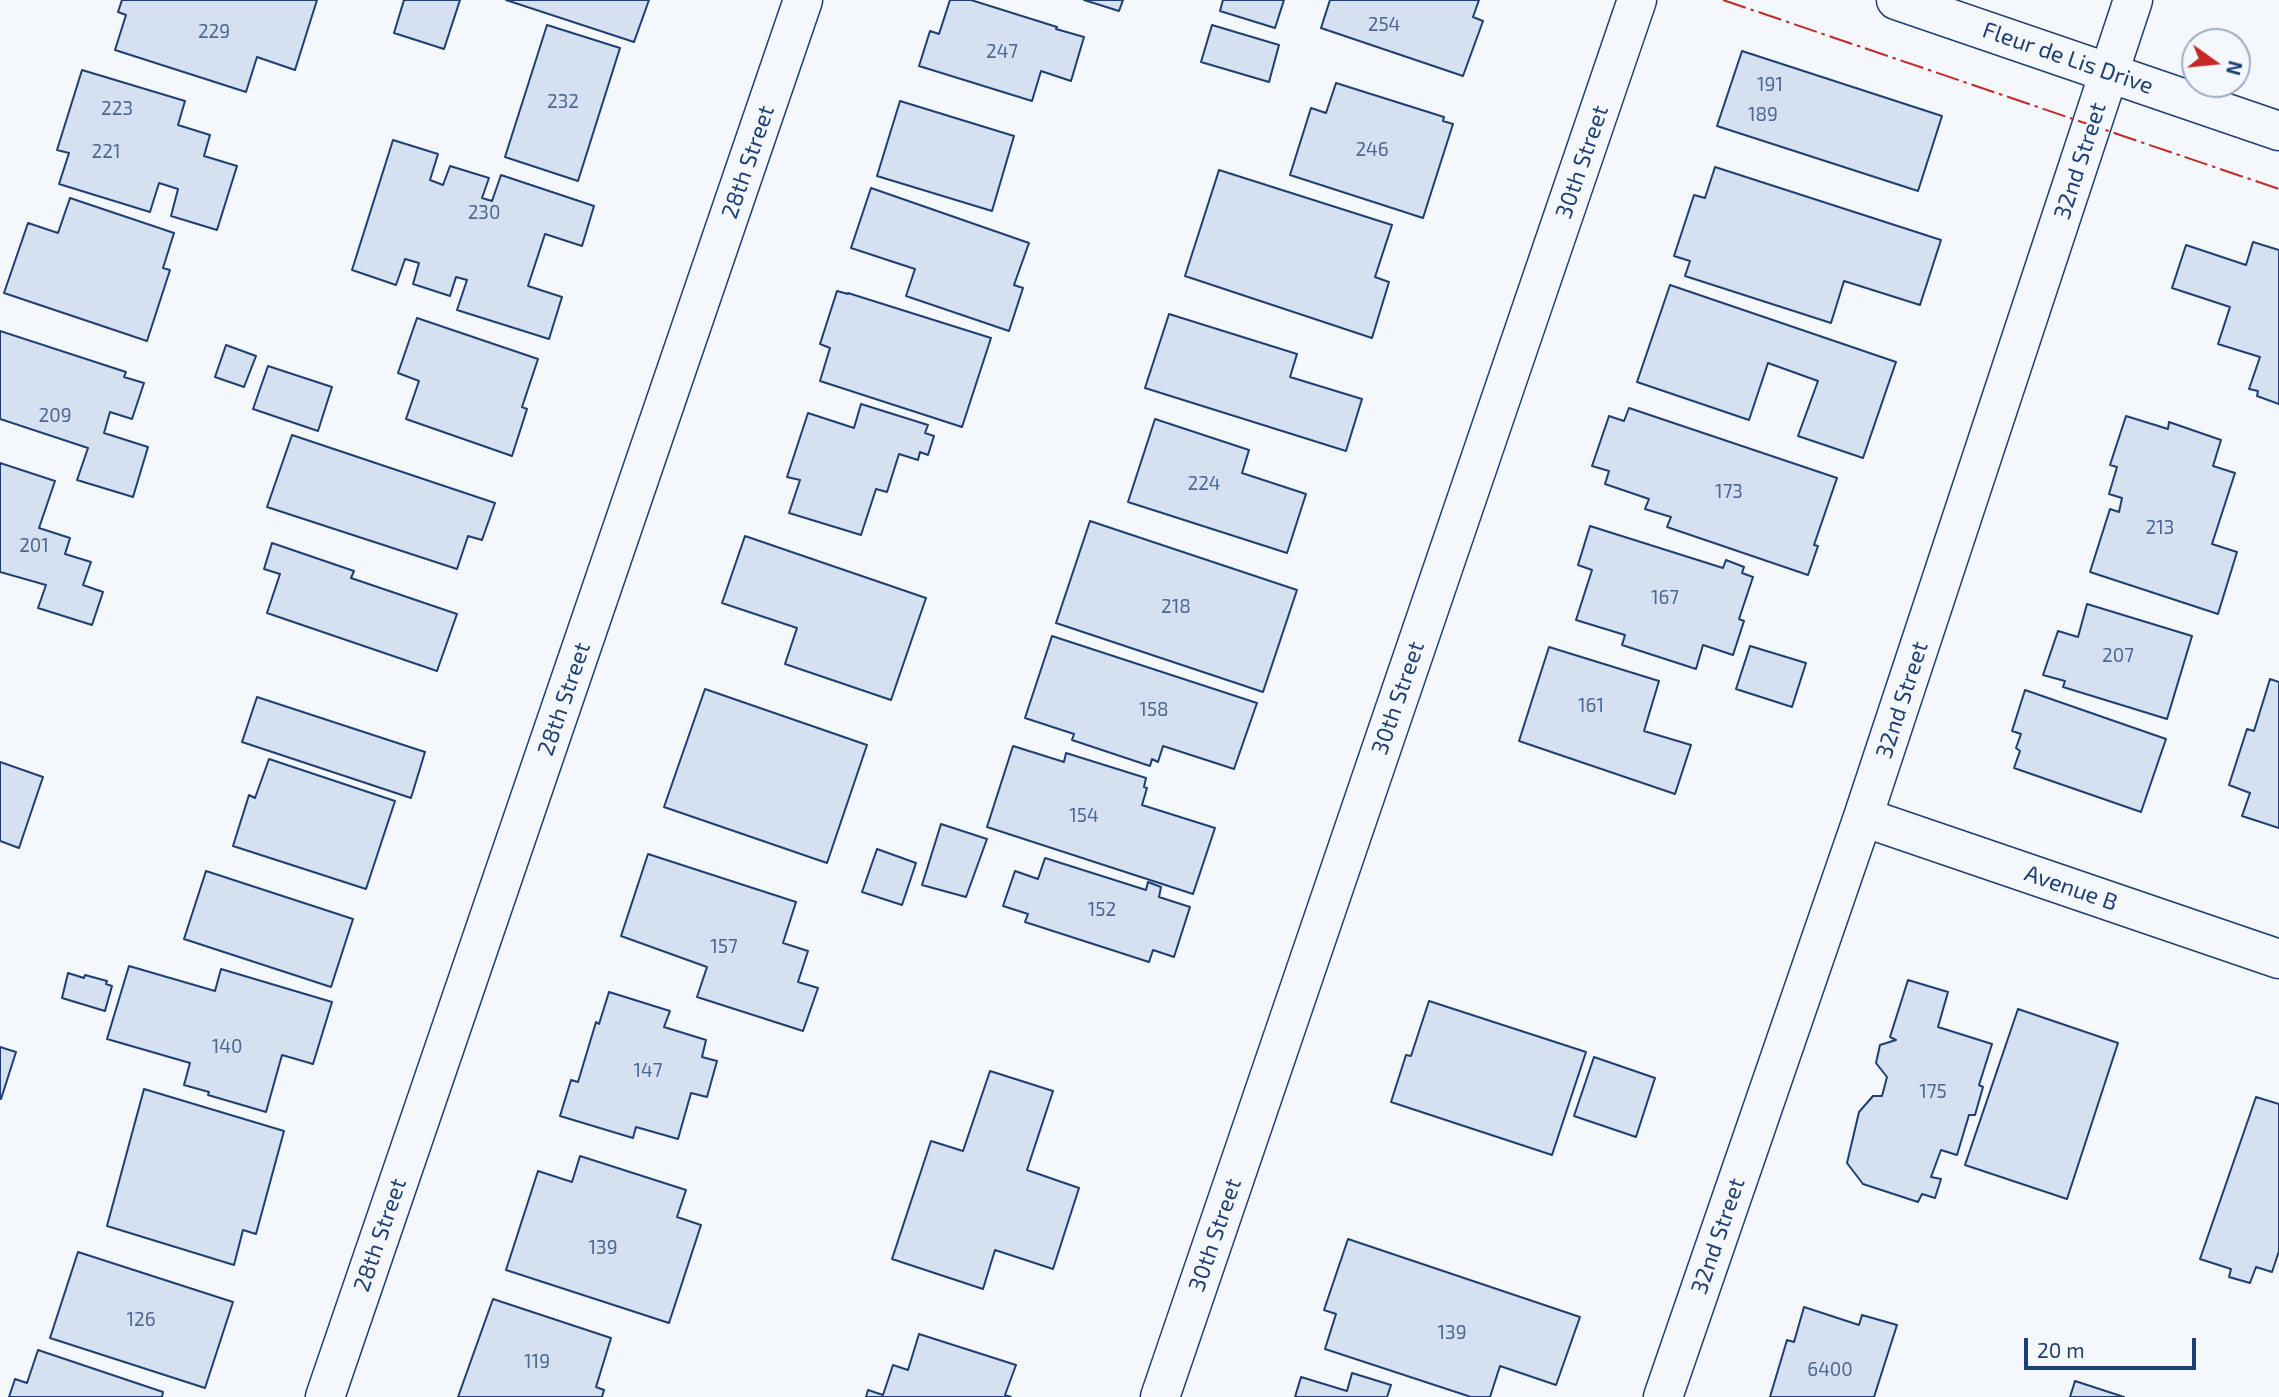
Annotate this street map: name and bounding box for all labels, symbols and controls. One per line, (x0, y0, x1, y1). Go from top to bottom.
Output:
house number: 254 (1368, 14, 1400, 36)
street label: Fleur de Lis Drive (1979, 16, 2157, 100)
house number: 229 (198, 21, 230, 43)
north arrow (2181, 28, 2251, 98)
house number: 247 (986, 41, 1018, 63)
text: N (2222, 58, 2248, 78)
house number: 191 (1757, 74, 1783, 96)
house number: 232 (547, 91, 579, 113)
house number: 223 (101, 98, 133, 120)
street label: 32nd Street (2048, 99, 2112, 223)
street label: 28th Street (716, 102, 780, 222)
street label: 30th Street (1550, 102, 1614, 222)
house number: 189 (1748, 104, 1778, 126)
house number: 246 (1355, 139, 1389, 161)
house number: 221 (92, 141, 120, 163)
house number: 230 (468, 202, 500, 224)
house number: 209 (38, 405, 72, 427)
house number: 224 (1187, 473, 1221, 495)
house number: 173 (1715, 481, 1743, 503)
house number: 213 (2146, 517, 2174, 539)
house number: 201 (19, 535, 49, 557)
house number: 167 (1651, 587, 1679, 609)
house number: 218 (1161, 596, 1191, 618)
street label: 30th Street (1366, 638, 1430, 758)
street label: 32nd Street (1870, 638, 1934, 762)
street label: 28th Street (532, 639, 596, 759)
house number: 207 (2102, 645, 2134, 667)
house number: 161 (1578, 695, 1604, 717)
house number: 158 (1139, 699, 1169, 721)
house number: 154 (1069, 805, 1099, 827)
street label: Avenue B (2021, 859, 2121, 917)
house number: 152 (1088, 899, 1116, 921)
house number: 157 (710, 936, 738, 958)
house number: 140 (212, 1036, 242, 1058)
house number: 147 (634, 1060, 662, 1082)
house number: 175 (1919, 1081, 1947, 1103)
street label: 32nd Street (1685, 1174, 1751, 1298)
street label: 28th Street (348, 1175, 412, 1295)
street label: 30th Street (1183, 1175, 1247, 1295)
house number: 139 (589, 1237, 617, 1259)
house number: 126 (126, 1309, 156, 1331)
house number: 139 (1438, 1322, 1466, 1344)
scale bar (2027, 1324, 2198, 1368)
text: 20 m (2037, 1337, 2085, 1362)
house number: 119 (524, 1351, 550, 1373)
house number: 6400 (1807, 1359, 1853, 1381)

